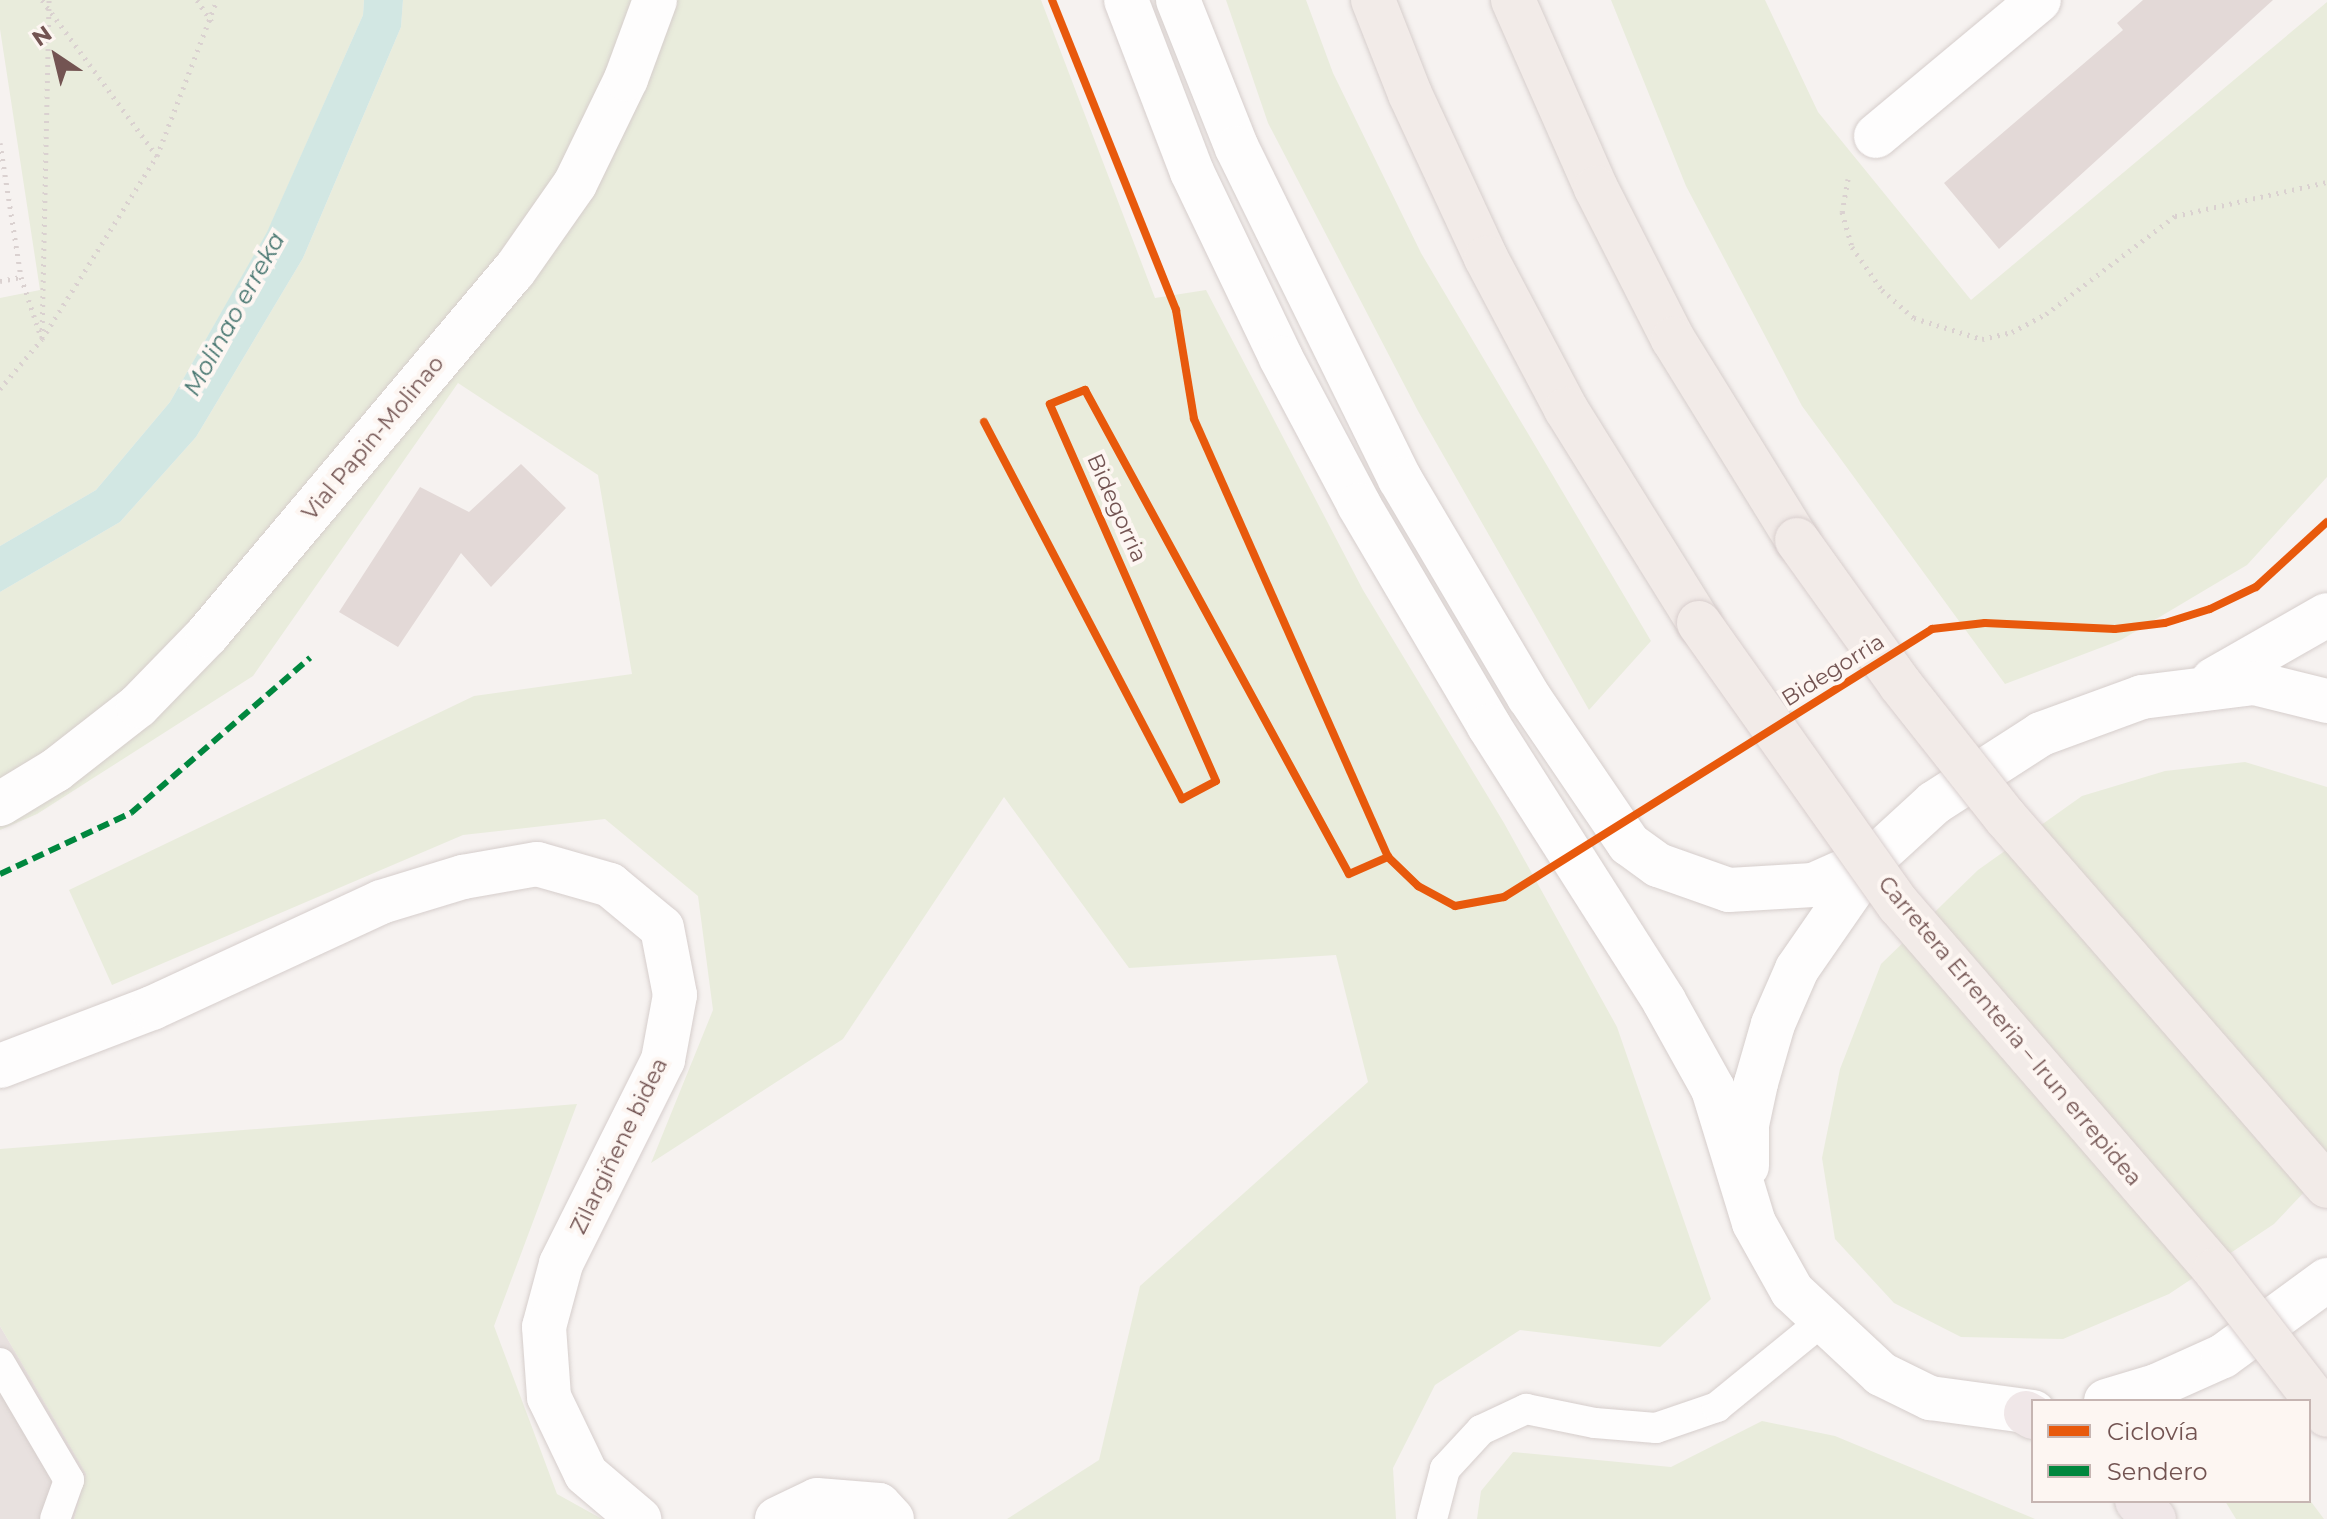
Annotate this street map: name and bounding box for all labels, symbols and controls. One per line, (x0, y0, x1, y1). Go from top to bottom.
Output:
north arrow (16, 16, 96, 96)
text: N (27, 20, 57, 52)
water label: Molinao erreka (177, 227, 291, 401)
street label: Vial Papin-Molinao (297, 350, 449, 526)
street label: Bidegorria (1081, 450, 1153, 566)
street label: Bidegorria (1777, 628, 1889, 712)
street label: Carretera Errenteria – Irun errepidea (1873, 871, 2147, 1191)
street label: Zilargiñene bidea (565, 1054, 673, 1238)
legend (2031, 1399, 2311, 1503)
text: Ciclovía (2107, 1417, 2199, 1446)
text: Sendero (2107, 1457, 2208, 1486)

